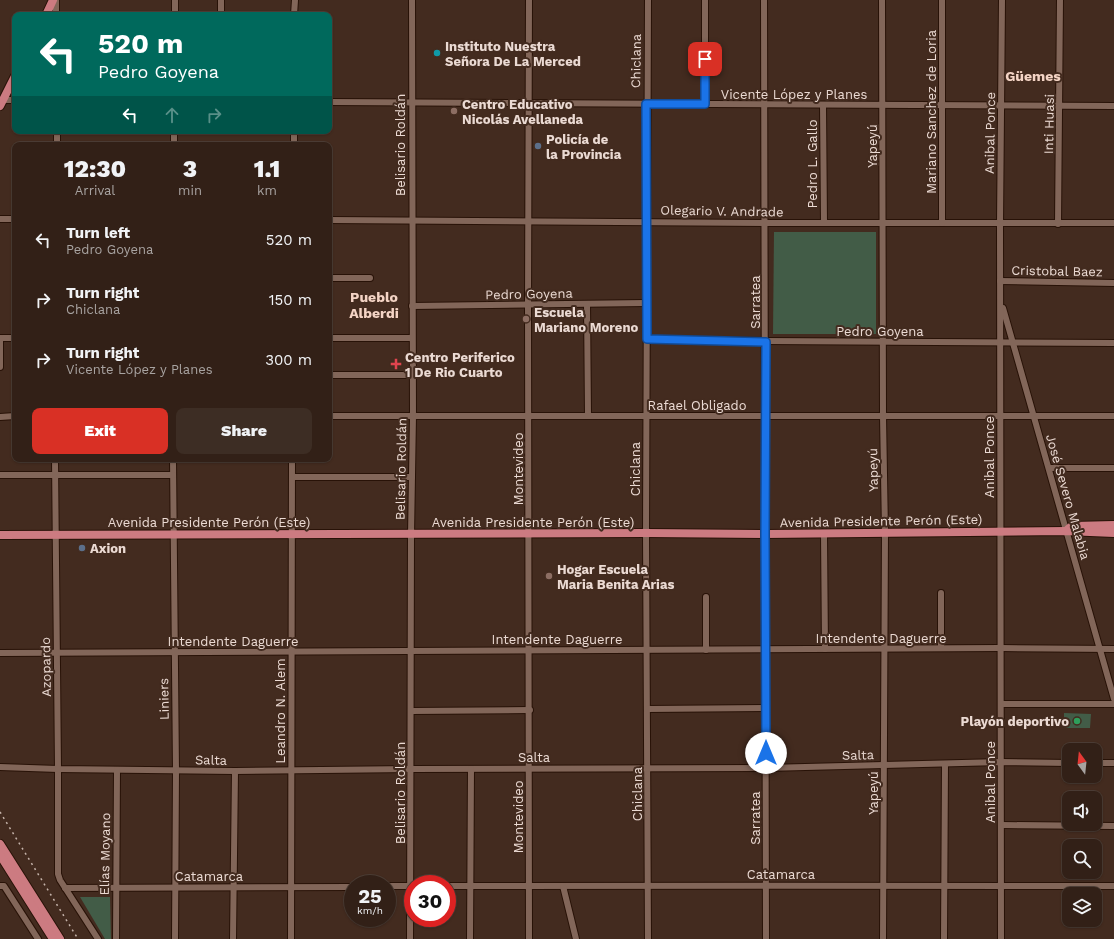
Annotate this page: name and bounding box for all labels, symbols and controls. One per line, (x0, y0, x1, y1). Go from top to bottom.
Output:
text: 520 m (98, 27, 183, 60)
icon: left (32, 28, 84, 80)
street label: Mariano Sanchez de Loria (924, 29, 939, 194)
street label: Chiclana (628, 33, 644, 88)
place label: Instituto Nuestra Señora De La Merced (445, 39, 581, 69)
pin (688, 42, 722, 76)
marker: Instituto Nuestra Señora De La Merced (432, 48, 442, 58)
icon: arrive (694, 48, 716, 70)
text: Pedro Goyena (98, 61, 219, 82)
district label: Güemes (1005, 68, 1061, 84)
street label: Vicente López y Planes (721, 87, 867, 102)
street label: Anibal Ponce (982, 92, 998, 174)
street label: Belisario Roldán (393, 94, 408, 196)
street label: Inti Huasi (1041, 94, 1057, 154)
place label: Centro Educativo Nicolás Avellaneda (462, 97, 584, 127)
icon: left (119, 104, 141, 126)
icon: ahead (161, 104, 183, 126)
icon: right (203, 104, 225, 126)
marker: Centro Educativo Nicolás Avellaneda (449, 106, 459, 116)
street label: Pedro L. Gallo (805, 119, 820, 209)
street label: Yapeyú (865, 124, 880, 168)
place label: Policía de la Provincia (546, 132, 622, 162)
marker: Policía de la Provincia (533, 141, 543, 151)
text: 12:30 (64, 155, 126, 183)
text: 3 (183, 155, 197, 183)
text: 1.1 (254, 155, 280, 183)
text: Arrival (75, 183, 115, 198)
text: min (178, 183, 202, 198)
text: km (257, 183, 277, 198)
street label: Olegario V. Andrade (660, 202, 784, 220)
text: Turn left (66, 224, 130, 242)
icon: left (32, 229, 54, 251)
text: 520 m (266, 231, 312, 249)
text: Pedro Goyena (66, 242, 153, 257)
street label: Cristobal Baez (1011, 263, 1103, 279)
street label: Sarratea (748, 275, 763, 329)
text: Turn right (66, 284, 139, 302)
street label: Pedro Goyena (485, 286, 573, 302)
icon: right (32, 289, 54, 311)
district label: Pueblo Alberdi (349, 289, 399, 321)
text: 150 m (269, 291, 312, 309)
text: Chiclana (66, 302, 120, 317)
place label: Escuela Mariano Moreno (534, 305, 638, 335)
marker: Escuela Mariano Moreno (521, 314, 531, 324)
street label: Pedro Goyena (836, 324, 924, 339)
text: Turn right (66, 344, 139, 362)
icon: right (32, 349, 54, 371)
place label: Centro Periferico 1 De Rio Cuarto (405, 350, 515, 380)
text: 300 m (265, 351, 312, 369)
marker: Centro Periferico 1 De Rio Cuarto (390, 358, 402, 370)
text: Vicente López y Planes (66, 362, 213, 377)
street label: Rafael Obligado (648, 398, 747, 413)
button: Exit (32, 408, 168, 454)
button: Share (176, 408, 312, 454)
street label: Anibal Ponce (982, 416, 997, 498)
street label: Belisario Roldán (393, 418, 409, 520)
street label: Montevideo (511, 432, 526, 506)
street label: José Severo Malabia (1043, 433, 1093, 562)
street label: Chiclana (628, 441, 643, 496)
street label: Yapeyú (865, 448, 881, 492)
street label: Avenida Presidente Perón (Este) (780, 512, 982, 530)
street label: Avenida Presidente Perón (Este) (108, 515, 310, 530)
street label: Avenida Presidente Perón (Este) (432, 515, 634, 530)
place label: Axion (90, 541, 126, 556)
marker: Axion (77, 543, 87, 553)
place label: Hogar Escuela Maria Benita Arias (557, 562, 674, 592)
marker: Hogar Escuela Maria Benita Arias (544, 571, 554, 581)
street label: Intendente Daguerre (816, 631, 946, 646)
street label: Intendente Daguerre (492, 632, 622, 647)
street label: Intendente Daguerre (168, 634, 298, 649)
street label: Azopardo (38, 637, 54, 697)
street label: Leandro N. Alem (273, 658, 288, 764)
street label: Liniers (156, 678, 172, 720)
place label: Playón deportivo (961, 714, 1069, 729)
marker: Playón deportivo (1072, 716, 1082, 726)
position arrow (745, 732, 787, 774)
street label: Anibal Ponce (983, 741, 998, 823)
street label: Belisario Roldán (393, 742, 408, 844)
north arrow (1062, 743, 1102, 783)
map controls (1062, 743, 1102, 927)
street label: Salta (842, 747, 875, 763)
street label: Salta (518, 750, 551, 765)
street label: Salta (195, 752, 228, 768)
street label: Chiclana (630, 766, 645, 821)
street label: Yapeyú (866, 771, 881, 815)
street label: Montevideo (511, 780, 526, 854)
street label: Sarratea (748, 791, 763, 845)
button: sound (1062, 791, 1102, 831)
street label: Elías Moyano (97, 812, 113, 895)
button: search (1062, 839, 1102, 879)
street label: Catamarca (747, 867, 816, 882)
street label: Catamarca (175, 869, 244, 884)
speed limit sign: 30 (404, 875, 456, 927)
text: 25 (358, 884, 382, 908)
button: layers (1062, 887, 1102, 927)
text: km/h (357, 905, 383, 916)

